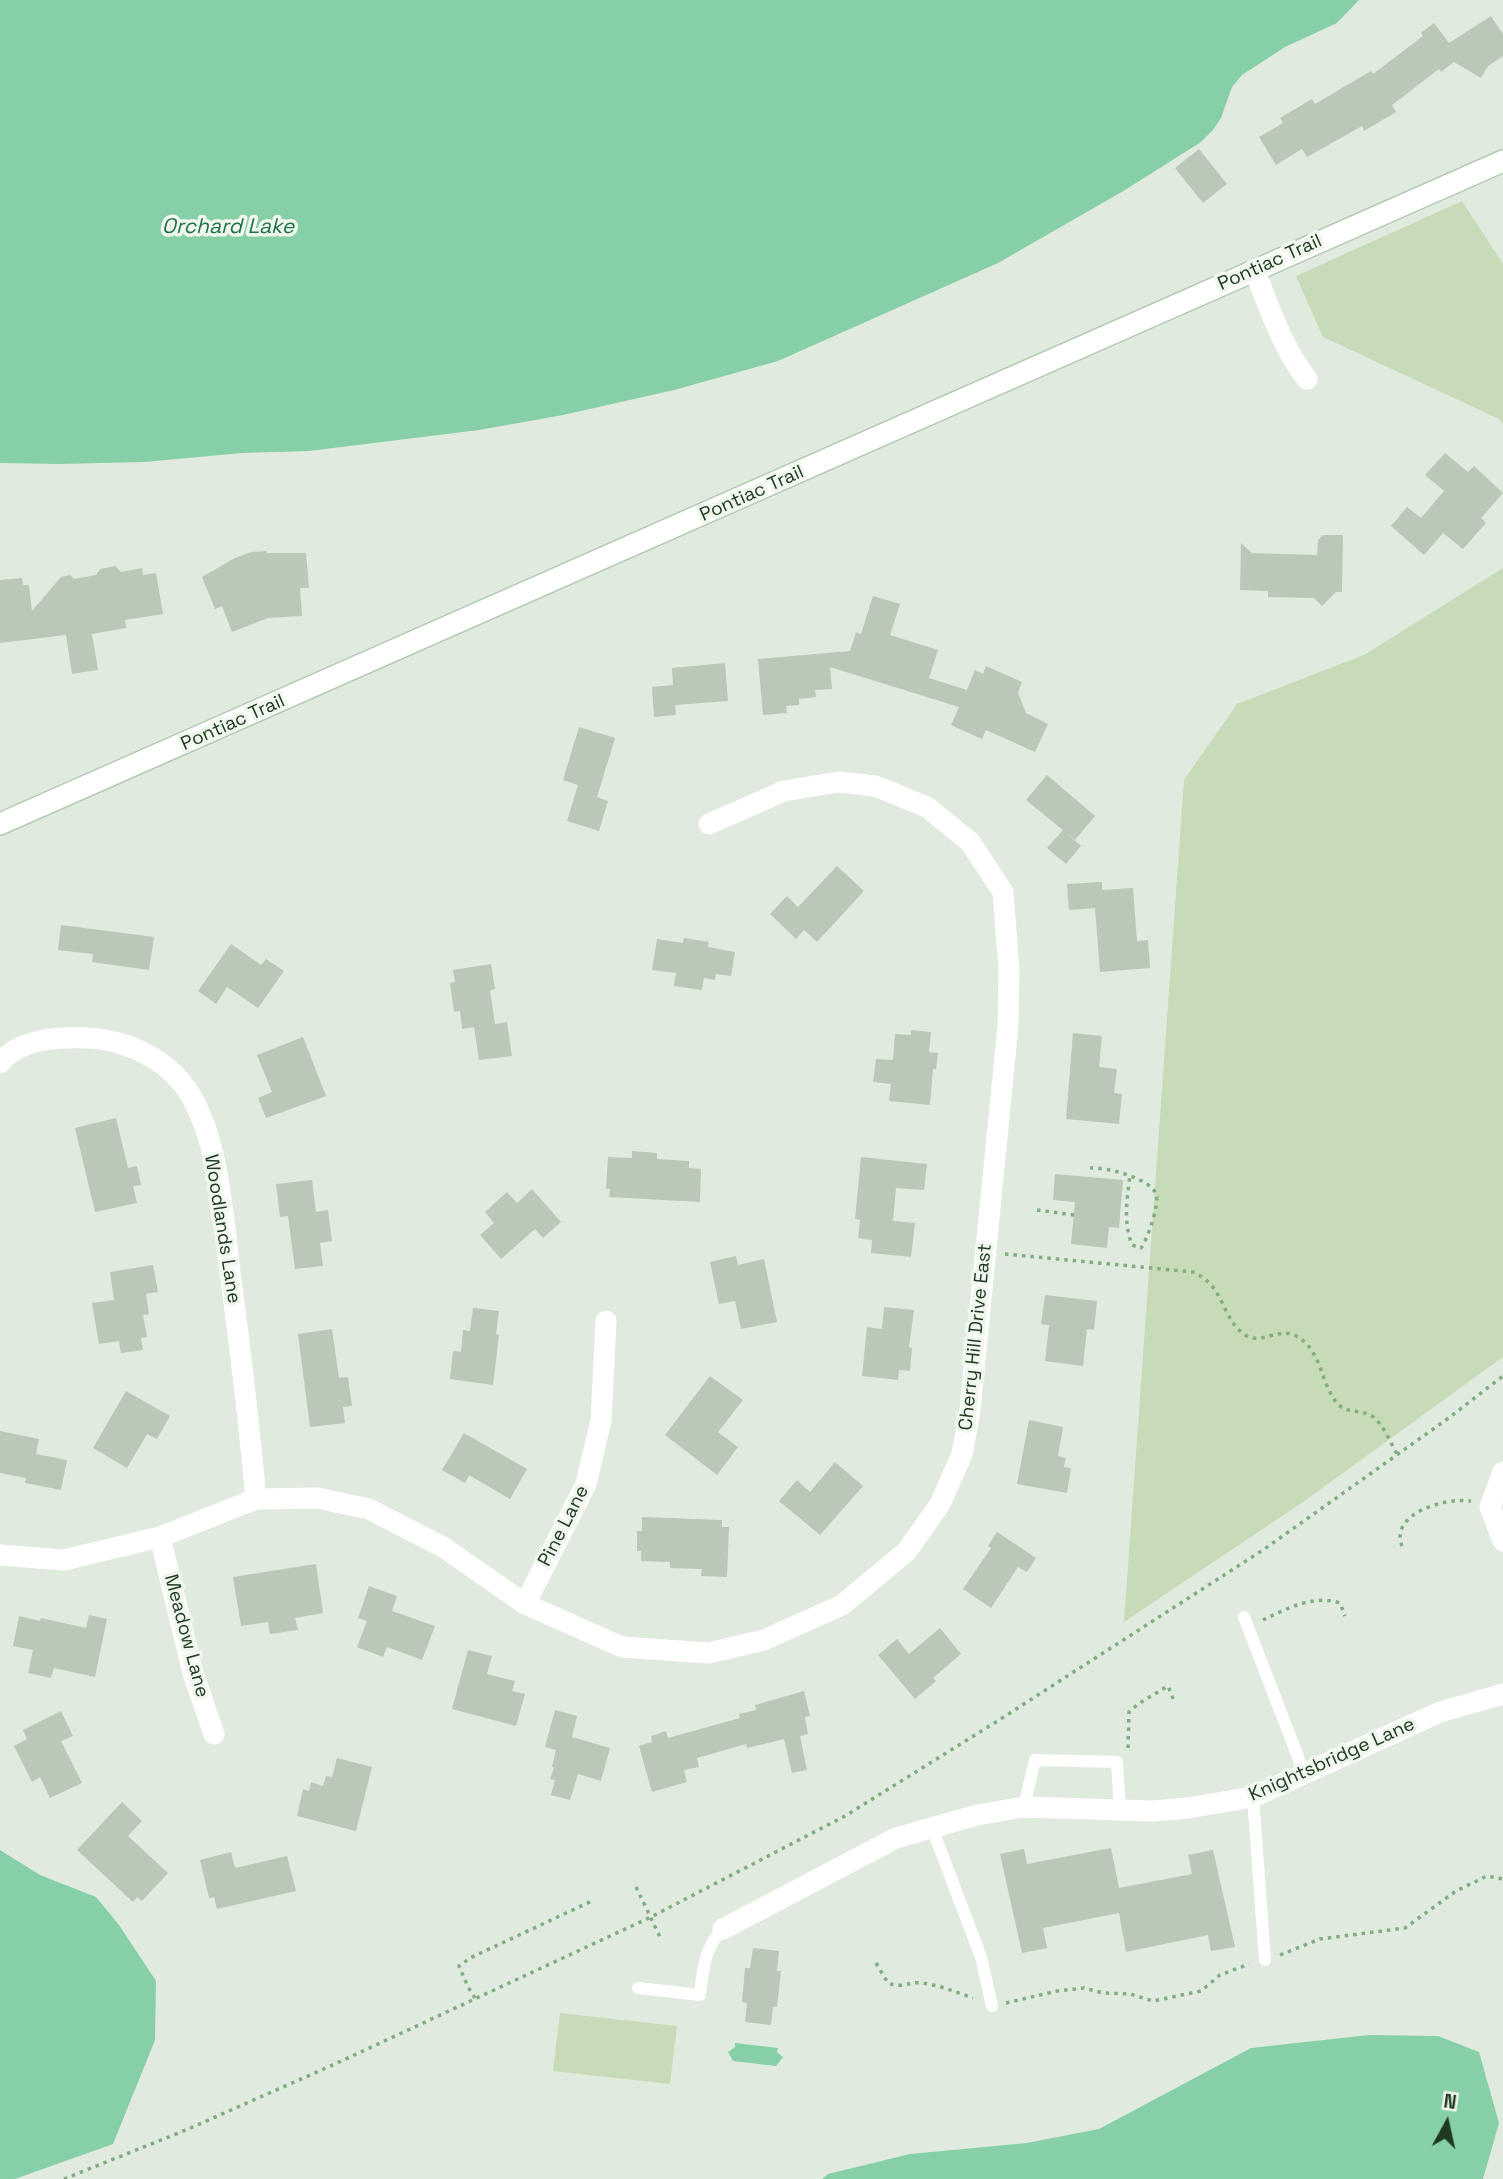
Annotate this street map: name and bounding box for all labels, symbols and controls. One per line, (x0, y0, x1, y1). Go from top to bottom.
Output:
water label: Orchard Lake (162, 214, 294, 240)
street label: Pontiac Trail (1215, 230, 1325, 296)
street label: Pontiac Trail (697, 461, 807, 527)
street label: Pontiac Trail (178, 690, 288, 756)
street label: Woodlands Lane (199, 1153, 245, 1305)
street label: Cherry Hill Drive East (955, 1242, 997, 1432)
street label: Pine Lane (534, 1482, 594, 1570)
street label: Meadow Lane (159, 1572, 213, 1700)
street label: Knightsbridge Lane (1246, 1713, 1418, 1807)
north arrow (1412, 2088, 1482, 2158)
text: N (1442, 2088, 1458, 2115)

